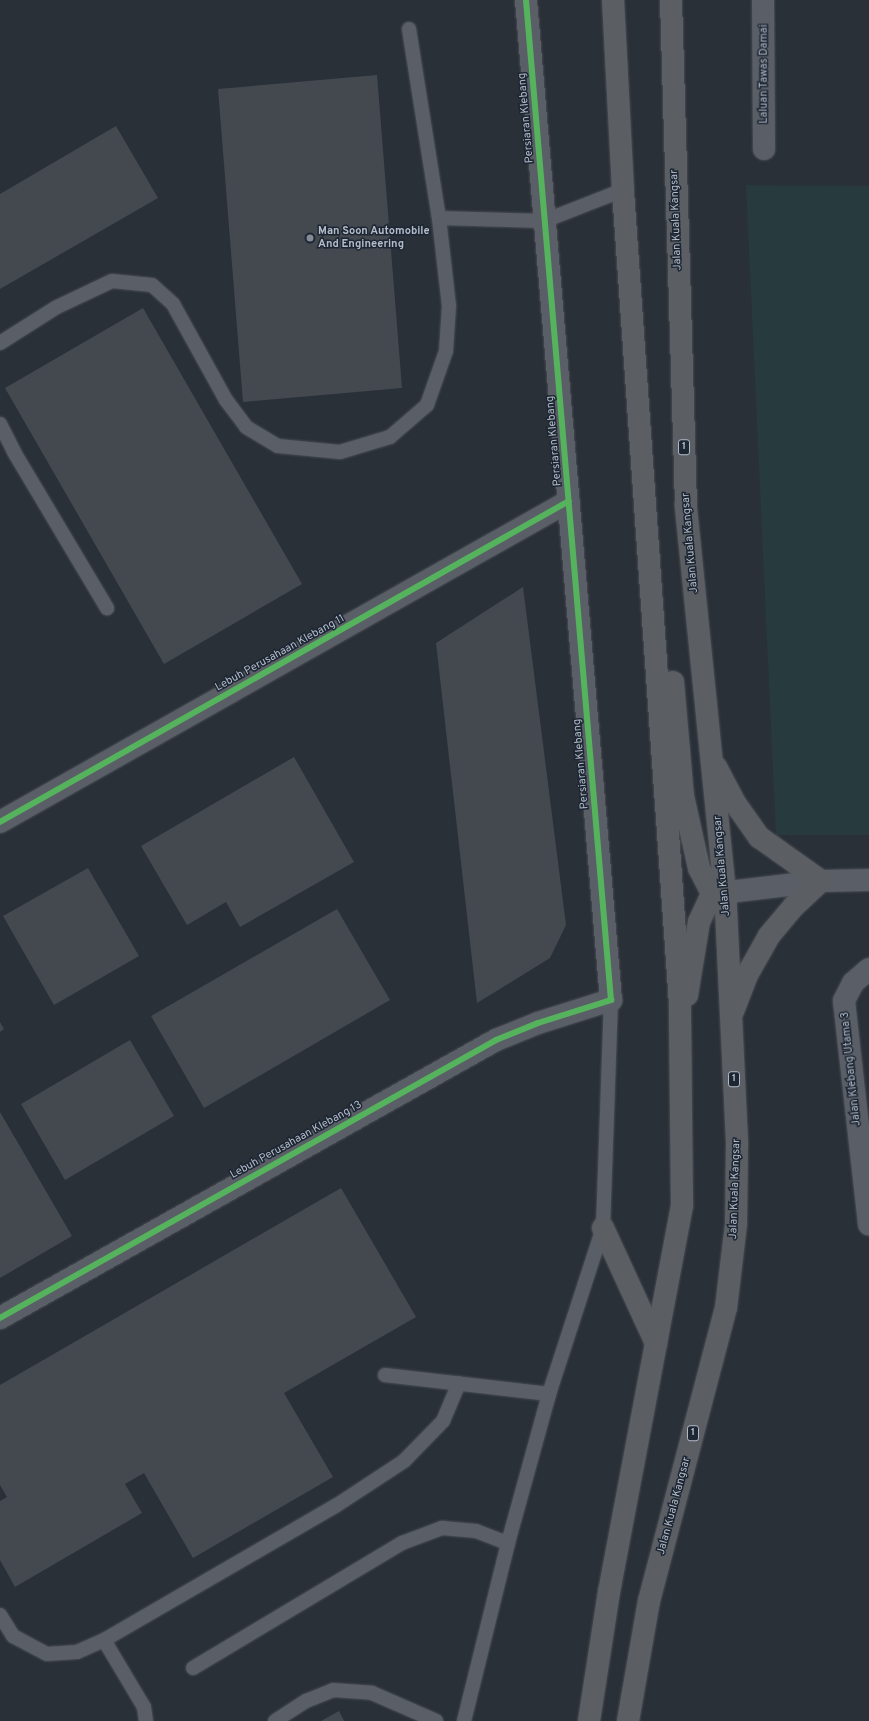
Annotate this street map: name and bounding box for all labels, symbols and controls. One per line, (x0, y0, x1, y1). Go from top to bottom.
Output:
street label: Laluan Tawas Damai (757, 24, 771, 124)
street label: Persiaran Klebang (515, 72, 537, 164)
street label: Jalan Kuala Kangsar (668, 169, 684, 271)
place label: Man Soon Automobile And Engineering (318, 225, 430, 251)
marker: Man Soon Automobile And Engineering (305, 233, 315, 243)
street label: Persiaran Klebang (543, 395, 565, 487)
road number: 1 (678, 439, 690, 455)
street label: Jalan Kuala Kangsar (679, 492, 701, 594)
street label: Lebuh Perusahaan Klebang 11 (213, 612, 347, 694)
street label: Persiaran Klebang (570, 718, 592, 810)
street label: Jalan Kuala Kangsar (711, 815, 733, 917)
street label: Jalan Klebang Utama 3 (838, 1011, 864, 1127)
road number: 1 (728, 1071, 740, 1087)
street label: Lebuh Perusahaan Klebang 13 (228, 1098, 364, 1182)
street label: Jalan Kuala Kangsar (727, 1138, 743, 1240)
road number: 1 (687, 1425, 699, 1441)
street label: Jalan Kuala Kangsar (655, 1456, 693, 1556)

